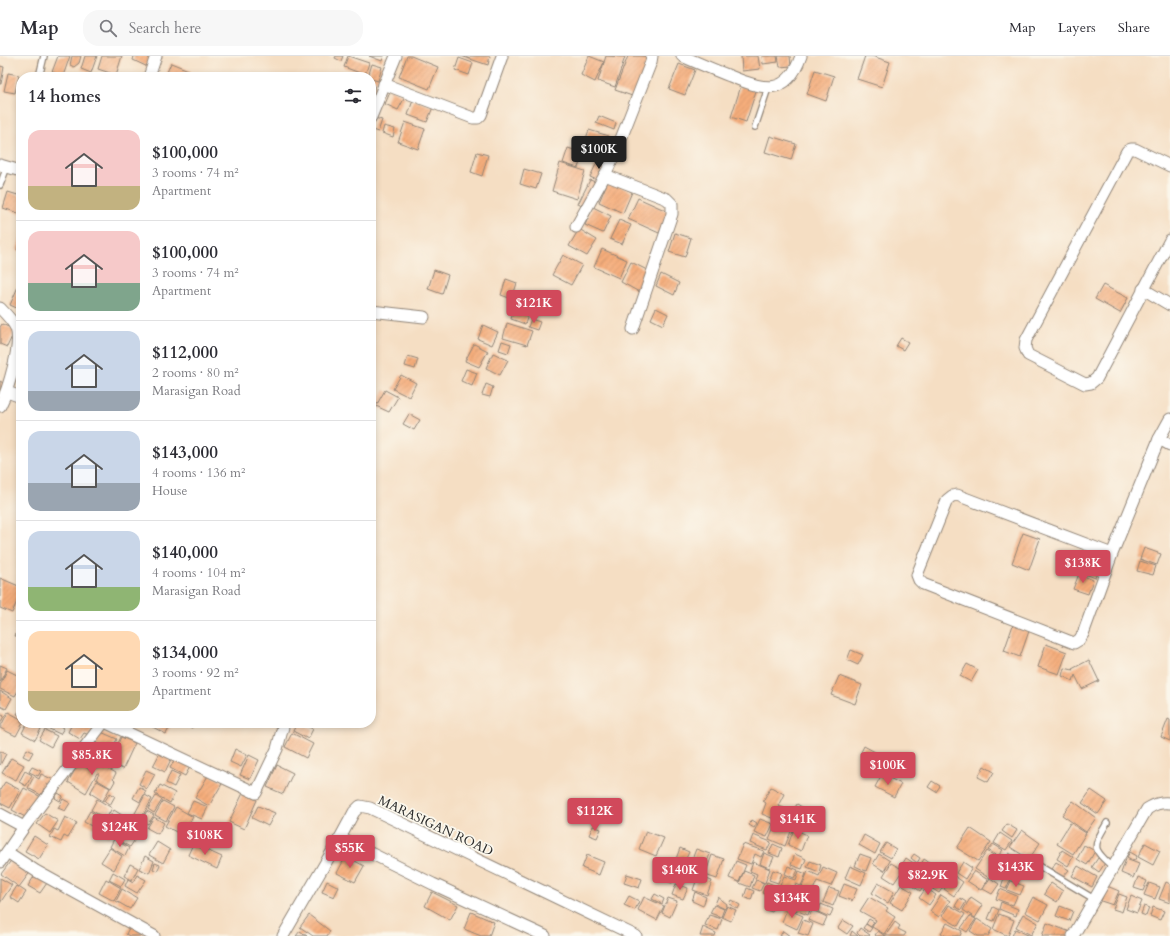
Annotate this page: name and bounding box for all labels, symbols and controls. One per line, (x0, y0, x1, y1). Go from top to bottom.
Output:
search box (83, 10, 363, 46)
text: Map (20, 15, 59, 41)
icon: search (97, 17, 119, 39)
text: Search here (129, 18, 201, 38)
text: Map (1009, 18, 1036, 37)
text: Layers (1058, 18, 1096, 37)
text: Share (1118, 18, 1150, 37)
text: 14 homes (28, 85, 101, 108)
icon: filters (342, 85, 364, 107)
pin: $100K (571, 136, 627, 170)
text: $100K (580, 140, 618, 158)
text: $100,000 (152, 141, 218, 164)
icon: home (60, 146, 108, 194)
text: 3 rooms · 74 m² (152, 164, 239, 182)
text: Apartment (152, 182, 211, 200)
text: $100,000 (152, 241, 218, 264)
icon: home (60, 247, 108, 295)
text: 3 rooms · 74 m² (152, 264, 239, 282)
text: Apartment (152, 282, 211, 300)
pin: $121K (506, 290, 562, 324)
text: $121K (515, 294, 553, 312)
text: $112,000 (152, 341, 218, 364)
icon: home (60, 347, 108, 395)
text: 2 rooms · 80 m² (152, 364, 239, 382)
text: Marasigan Road (152, 382, 241, 400)
text: $143,000 (152, 441, 218, 464)
icon: home (60, 447, 108, 495)
text: 4 rooms · 136 m² (152, 464, 245, 482)
text: House (152, 482, 187, 500)
text: $140,000 (152, 541, 218, 564)
icon: home (60, 547, 108, 595)
pin: $138K (1055, 550, 1111, 584)
text: $138K (1064, 554, 1102, 572)
text: 4 rooms · 104 m² (152, 564, 245, 582)
text: Marasigan Road (152, 582, 241, 600)
text: $134,000 (152, 641, 218, 664)
icon: home (60, 647, 108, 695)
text: 3 rooms · 92 m² (152, 664, 239, 682)
text: Apartment (152, 682, 211, 700)
pin: $85.8K (59, 742, 125, 776)
text: $85.8K (72, 746, 112, 764)
pin: $100K (860, 752, 916, 786)
text: $100K (869, 756, 907, 774)
street label: MARASIGAN ROAD (375, 791, 496, 860)
pin: $112K (567, 798, 623, 832)
text: $112K (576, 802, 614, 820)
pin: $141K (770, 806, 826, 840)
text: $141K (779, 810, 817, 828)
pin: $124K (92, 814, 148, 848)
text: $124K (101, 818, 139, 836)
pin: $108K (177, 822, 233, 856)
text: $108K (186, 826, 224, 844)
pin: $55K (326, 835, 374, 869)
text: $55K (335, 839, 365, 857)
pin: $143K (988, 854, 1044, 888)
pin: $140K (652, 857, 708, 891)
text: $143K (997, 858, 1035, 876)
text: $140K (661, 861, 699, 879)
pin: $82.9K (895, 862, 961, 896)
text: $82.9K (908, 866, 948, 884)
pin: $134K (764, 885, 820, 919)
text: $134K (773, 889, 811, 907)

